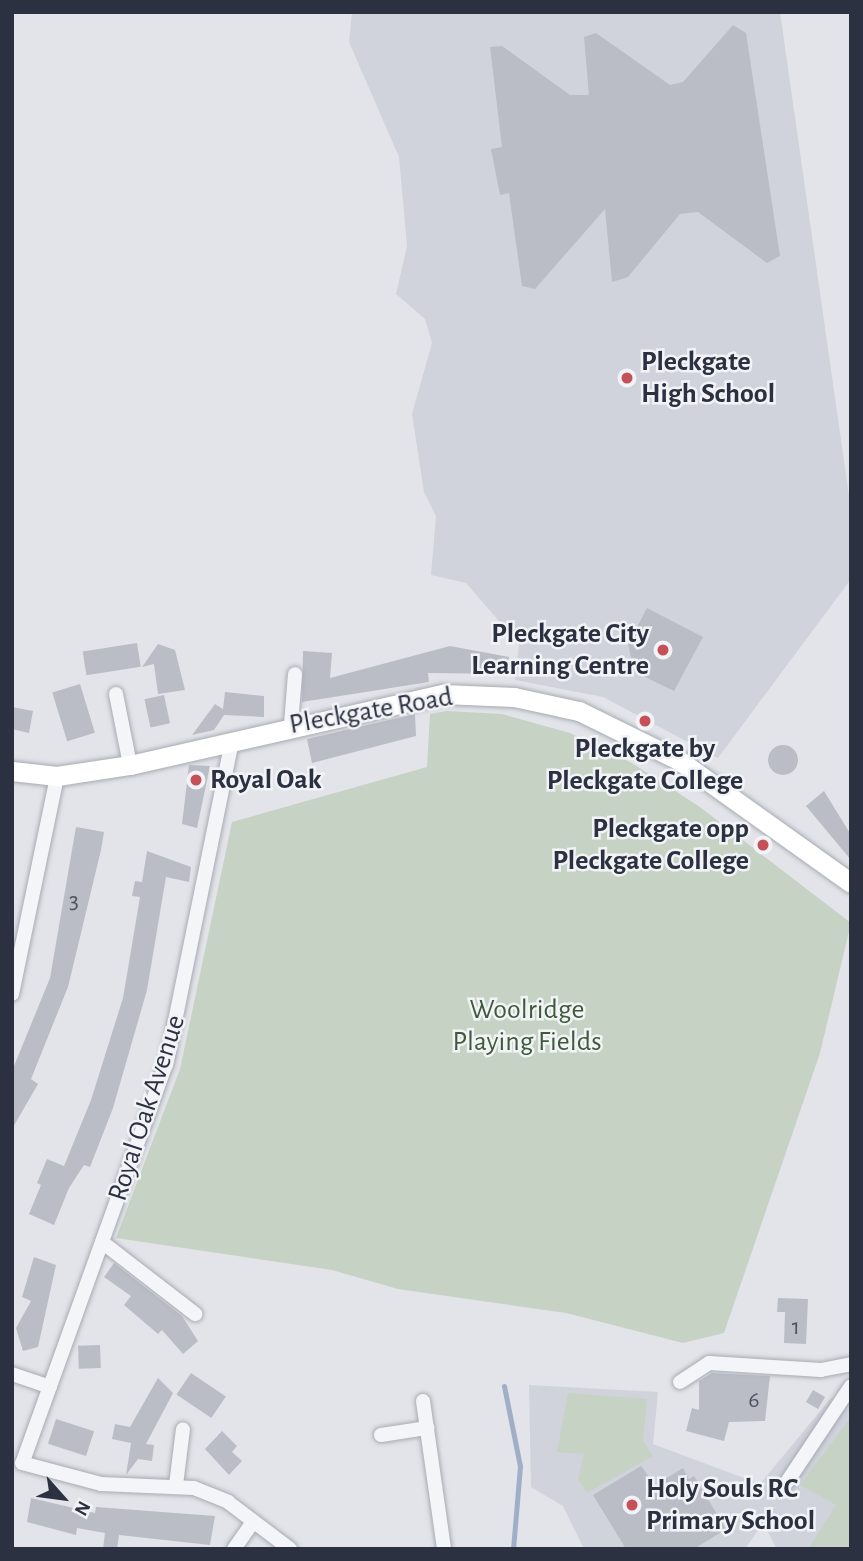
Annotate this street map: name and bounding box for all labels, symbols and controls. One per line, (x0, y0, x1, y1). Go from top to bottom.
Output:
place label: Pleckgate High School (641, 345, 775, 411)
marker: Pleckgate High School (619, 370, 635, 386)
place label: Pleckgate City Learning Centre (471, 617, 649, 683)
marker: Pleckgate City Learning Centre (655, 642, 671, 658)
street label: Pleckgate Road (287, 680, 455, 742)
marker: Pleckgate by Pleckgate College (637, 713, 653, 729)
place label: Pleckgate by Pleckgate College (547, 732, 743, 798)
place label: Royal Oak (210, 763, 322, 797)
marker: Royal Oak (188, 772, 204, 788)
place label: Pleckgate opp Pleckgate College (552, 812, 749, 878)
marker: Pleckgate opp Pleckgate College (755, 837, 771, 853)
house number: 3 (69, 888, 79, 916)
park label: Woolridge Playing Fields (452, 993, 602, 1059)
street label: Royal Oak Avenue (101, 1011, 193, 1205)
house number: 1 (792, 1314, 800, 1342)
house number: 6 (748, 1387, 760, 1415)
north arrow (28, 1463, 98, 1533)
place label: Holy Souls RC Primary School (646, 1472, 815, 1538)
marker: Holy Souls RC Primary School (624, 1497, 640, 1513)
text: N (70, 1498, 93, 1518)

